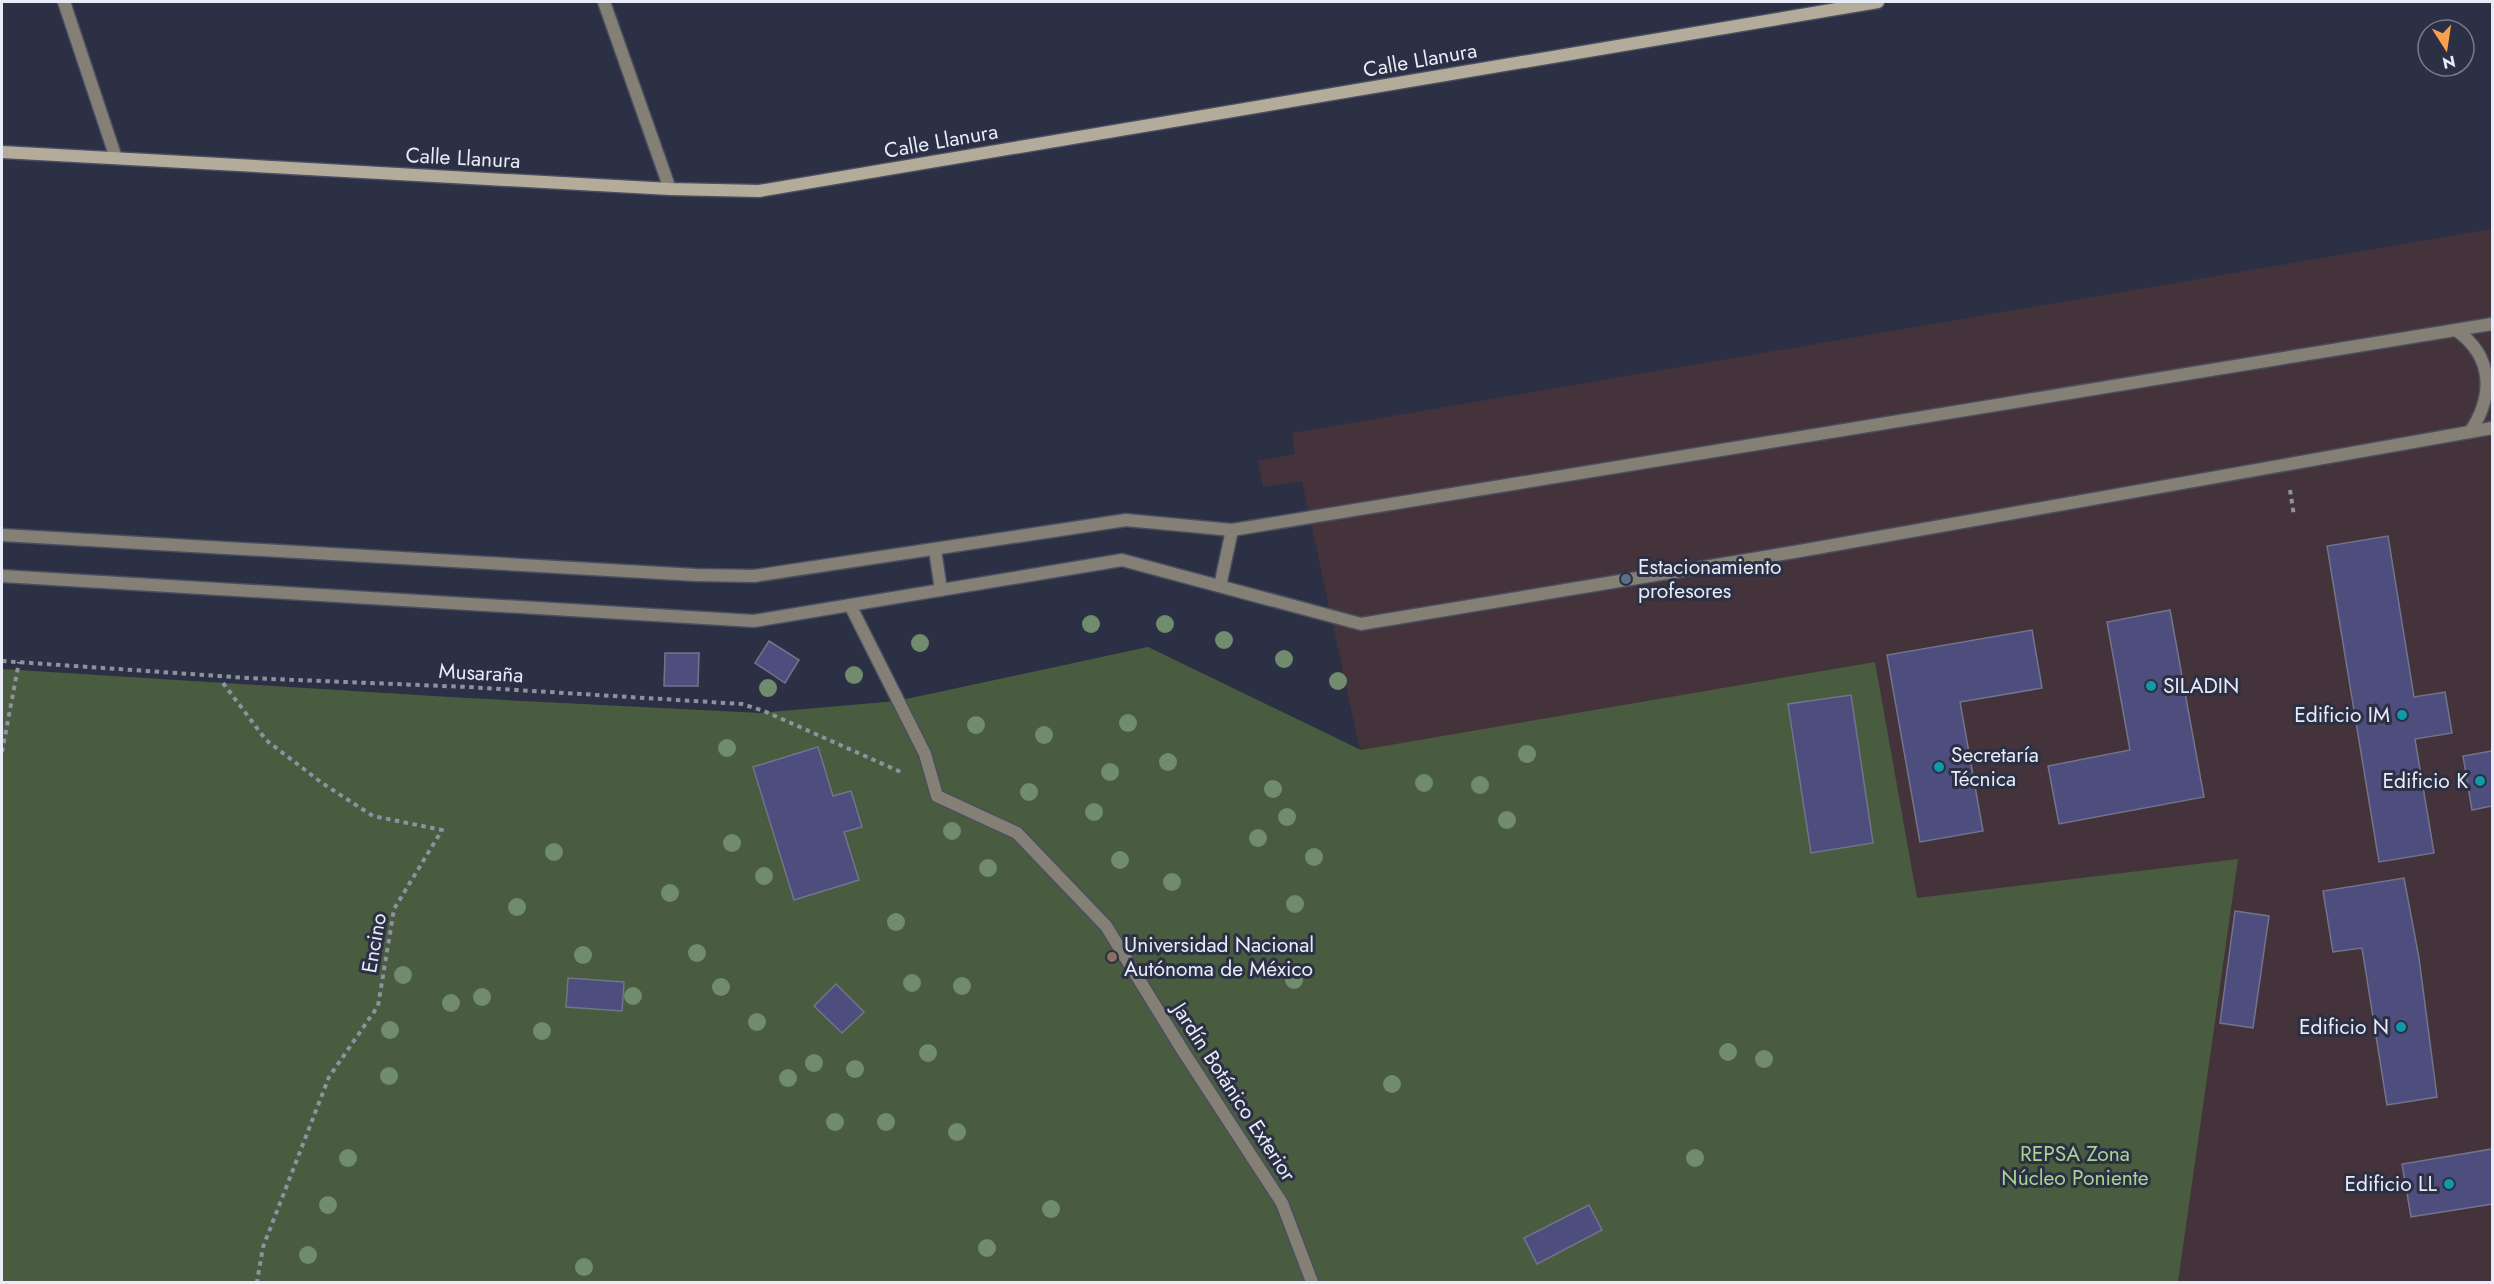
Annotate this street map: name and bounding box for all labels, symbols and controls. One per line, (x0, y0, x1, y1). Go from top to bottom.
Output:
north arrow (2416, 18, 2476, 78)
street label: Calle Llanura (1361, 35, 1479, 85)
text: N (2440, 50, 2458, 75)
street label: Calle Llanura (882, 116, 1000, 166)
street label: Calle Llanura (405, 140, 521, 176)
place label: Estacionamiento profesores (1638, 552, 1781, 606)
marker: Estacionamiento profesores (1619, 572, 1633, 586)
street label: Musaraña (438, 656, 524, 690)
place label: SILADIN (2163, 671, 2239, 701)
marker: SILADIN (2144, 679, 2158, 693)
place label: Edificio IM (2294, 700, 2390, 730)
marker: Edificio IM (2395, 708, 2409, 722)
place label: Secretaría Técnica (1951, 740, 2039, 794)
marker: Secretaría Técnica (1932, 760, 1946, 774)
place label: Edificio K (2382, 766, 2468, 796)
marker: Edificio K (2473, 774, 2487, 788)
street label: Encino (354, 911, 394, 975)
place label: Universidad Nacional Autónoma de México (1124, 930, 1314, 984)
marker: Universidad Nacional Autónoma de México (1105, 950, 1119, 964)
street label: Jardín Botánico Exterior (1163, 994, 1303, 1188)
place label: Edificio N (2299, 1012, 2389, 1042)
marker: Edificio N (2394, 1020, 2408, 1034)
park label: REPSA Zona Núcleo Poniente (2001, 1139, 2149, 1193)
place label: Edificio LL (2344, 1169, 2438, 1199)
marker: Edificio LL (2442, 1177, 2456, 1191)

